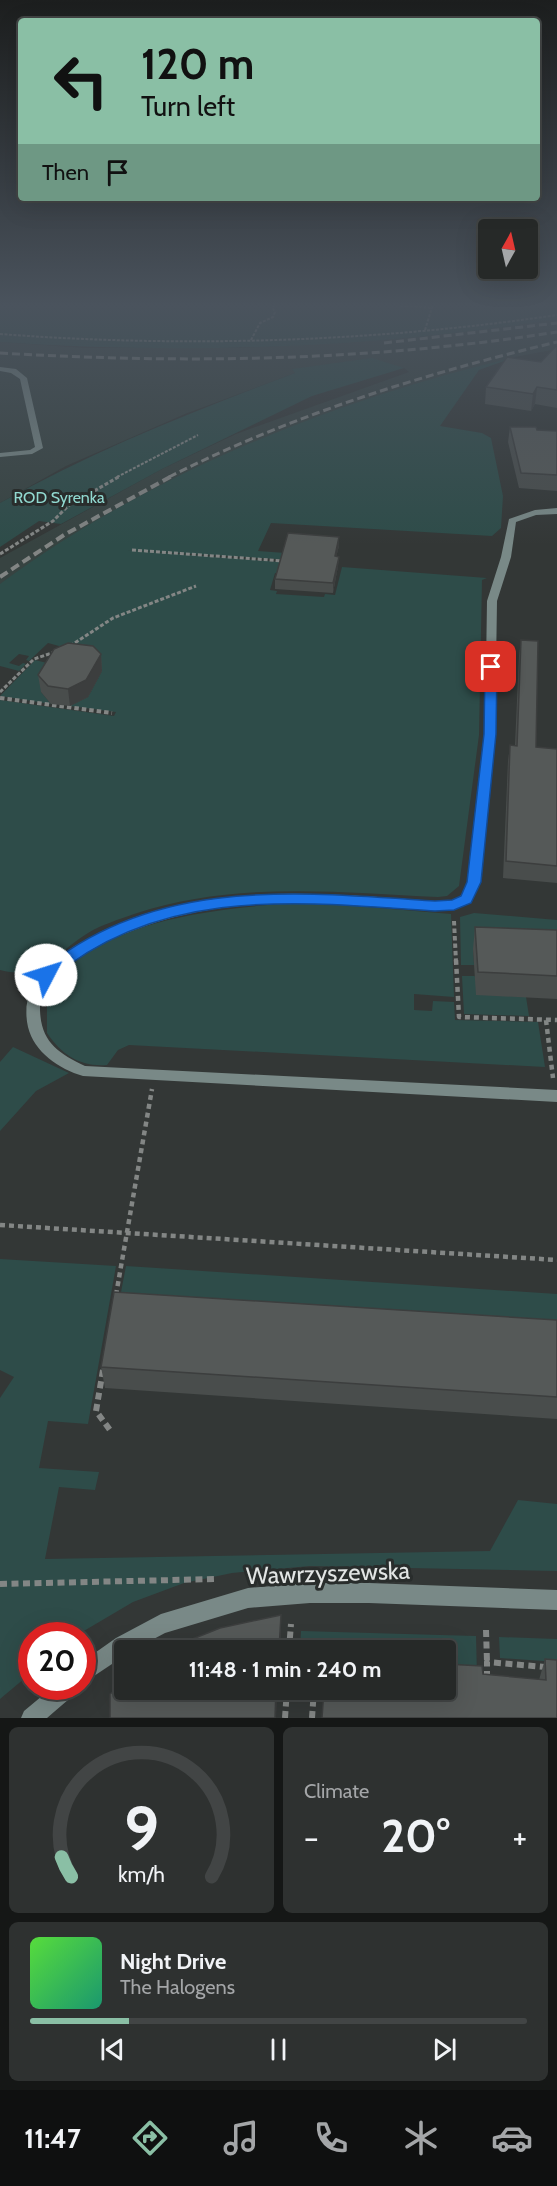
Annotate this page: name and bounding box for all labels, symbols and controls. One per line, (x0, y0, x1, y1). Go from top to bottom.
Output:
text: 120 m (141, 38, 254, 90)
icon: left (42, 42, 120, 120)
text: Turn left (141, 90, 235, 123)
icon: arrive (101, 156, 134, 189)
text: Then (42, 159, 89, 186)
north arrow (478, 219, 538, 279)
map controls (478, 219, 538, 279)
park label: ROD Syrenka (13, 488, 105, 507)
pin (465, 641, 516, 692)
icon: arrive (474, 650, 507, 683)
position arrow (14.0, 943, 78.0, 1007)
street label: Wawrzyszewska (246, 1556, 411, 1590)
speed limit sign: 20 (18, 1622, 96, 1700)
text: 11:48 · 1 min · 240 m (189, 1656, 381, 1683)
text: Climate (304, 1779, 369, 1803)
text: 9 (124, 1791, 159, 1867)
text: 20° (381, 1809, 450, 1863)
text: − (304, 1817, 319, 1857)
text: + (512, 1817, 527, 1857)
text: km/h (118, 1861, 165, 1887)
text: Night Drive (120, 1948, 226, 1975)
text: The Halogens (120, 1975, 235, 1999)
icon: previous (96, 2033, 129, 2066)
icon: pause (262, 2033, 295, 2066)
icon: next (428, 2033, 461, 2066)
icon: directions (129, 2117, 171, 2159)
icon: music (220, 2117, 262, 2159)
icon: phone (310, 2117, 352, 2159)
icon: climate (400, 2117, 442, 2159)
icon: car (491, 2117, 533, 2159)
text: 11:47 (24, 2122, 81, 2155)

